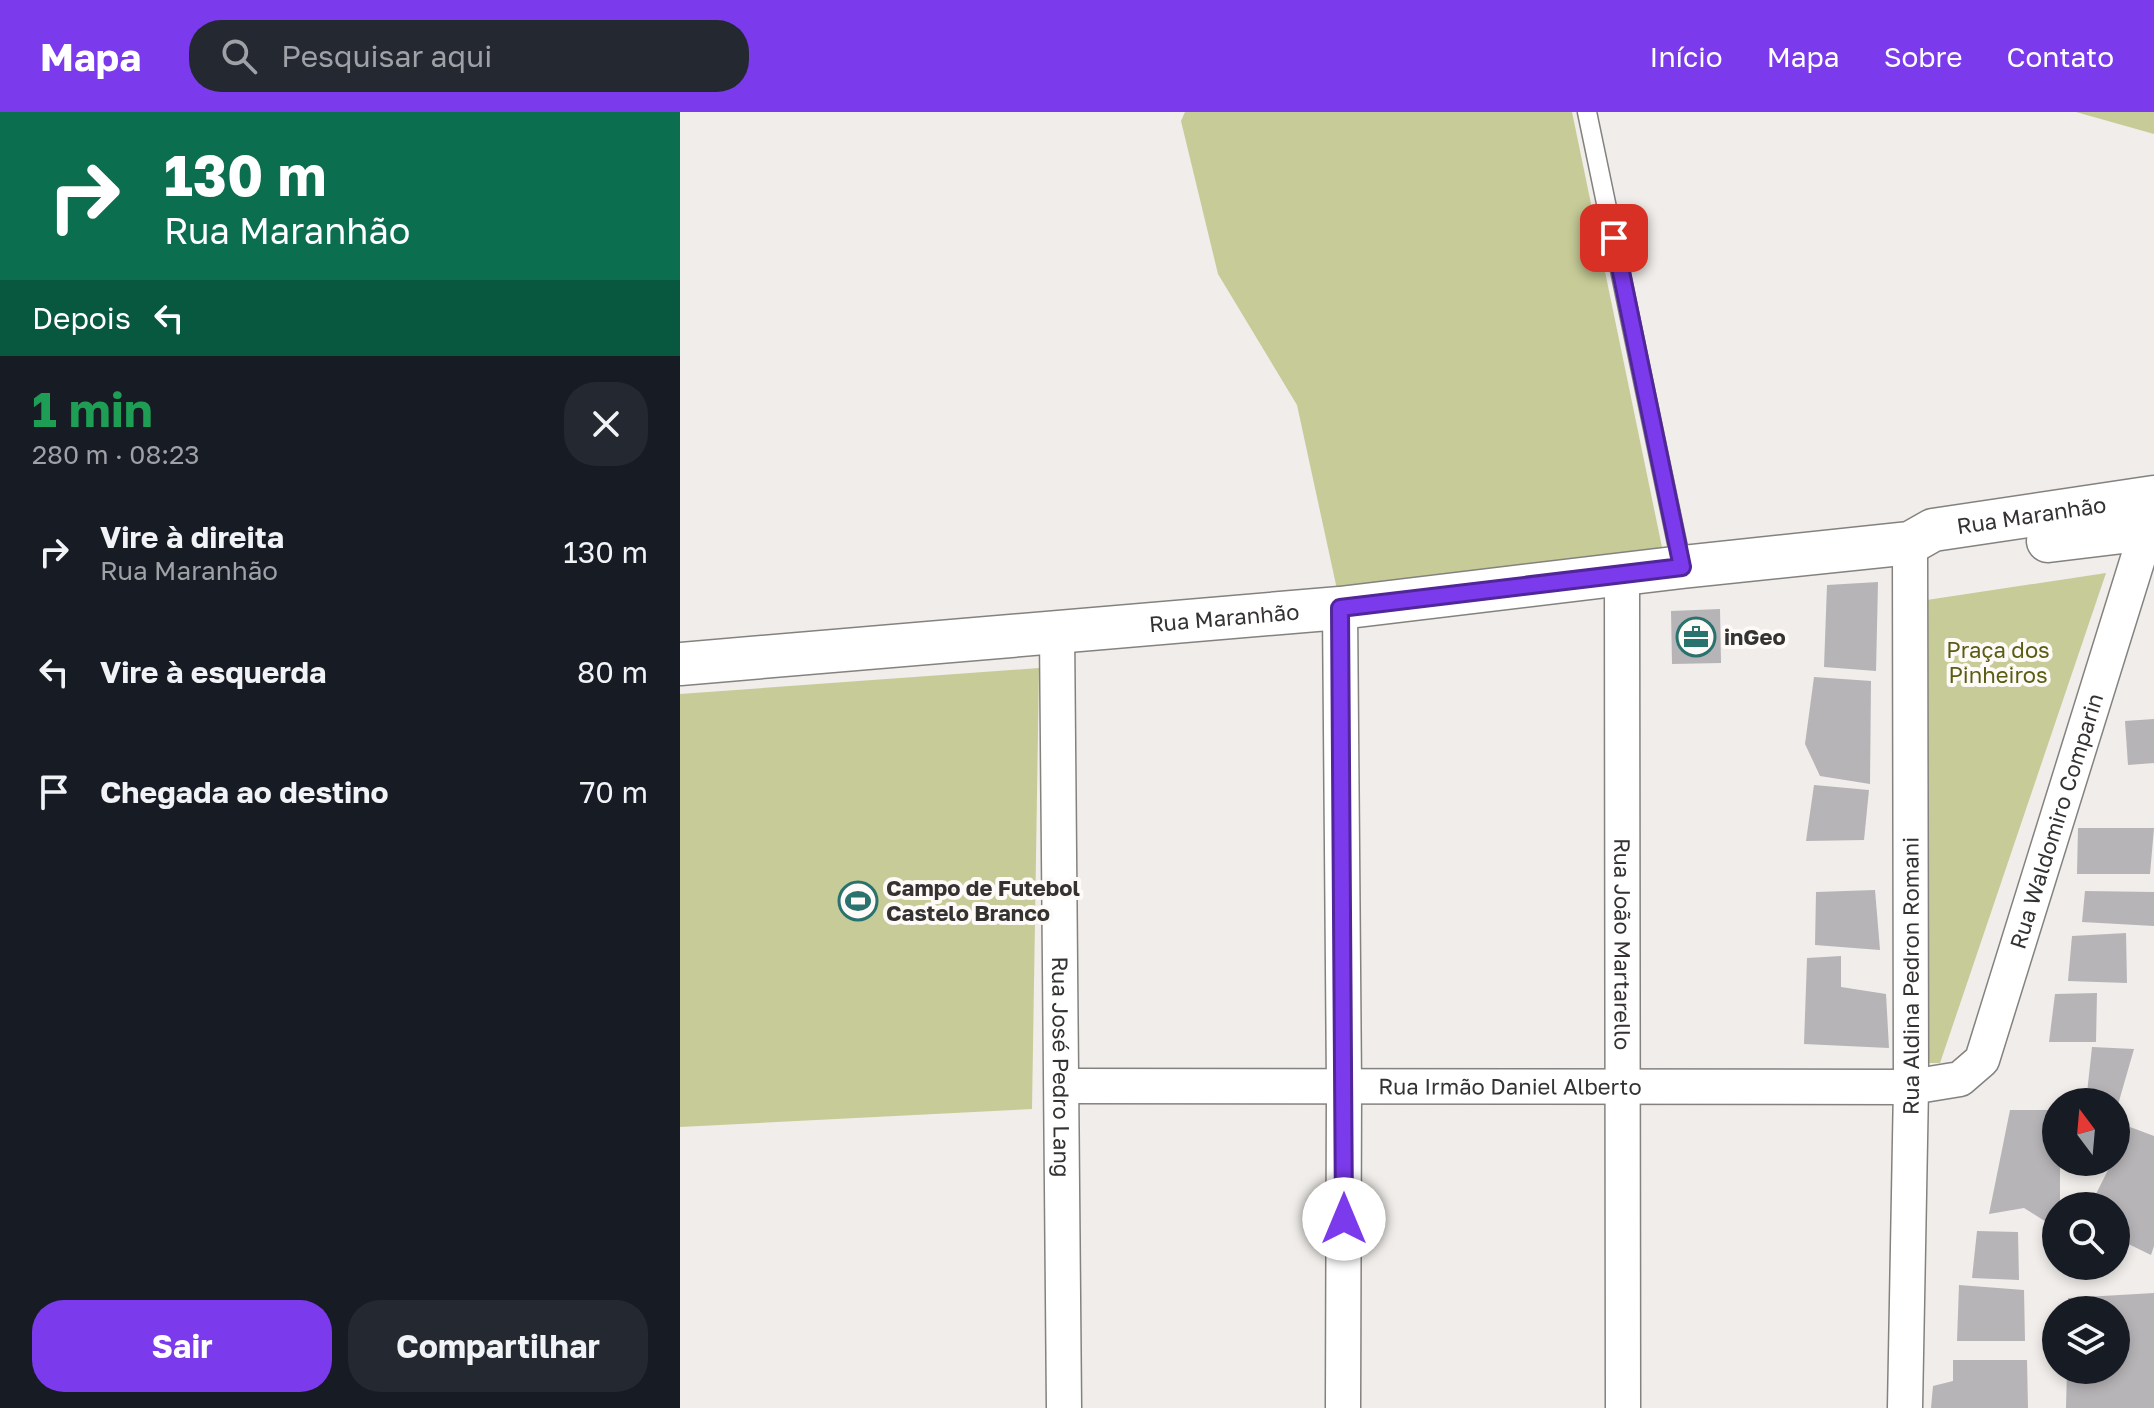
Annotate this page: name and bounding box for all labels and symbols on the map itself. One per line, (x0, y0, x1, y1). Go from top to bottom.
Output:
pin (1580, 204, 1648, 272)
street label: Rua Maranhão (1955, 490, 2108, 539)
street label: Rua Maranhão (1148, 598, 1300, 637)
office icon: inGeo (1675, 616, 1717, 658)
place label: inGeo (1724, 623, 1786, 650)
park label: Praça dos Pinheiros (1946, 636, 2050, 688)
street label: Rua Waldomiro Comparin (2003, 690, 2108, 952)
street label: Rua Aldina Pedron Romani (1896, 837, 1924, 1115)
street label: Rua João Martarello (1609, 838, 1637, 1050)
place label: Campo de Futebol Castelo Branco (886, 874, 1080, 926)
sports icon: Campo de Futebol Castelo Branco (837, 880, 879, 922)
street label: Rua José Pedro Lang (1047, 956, 1076, 1178)
street label: Rua Irmão Daniel Alberto (1378, 1072, 1642, 1100)
north arrow (2042, 1088, 2130, 1176)
position arrow (1302, 1177, 1386, 1261)

